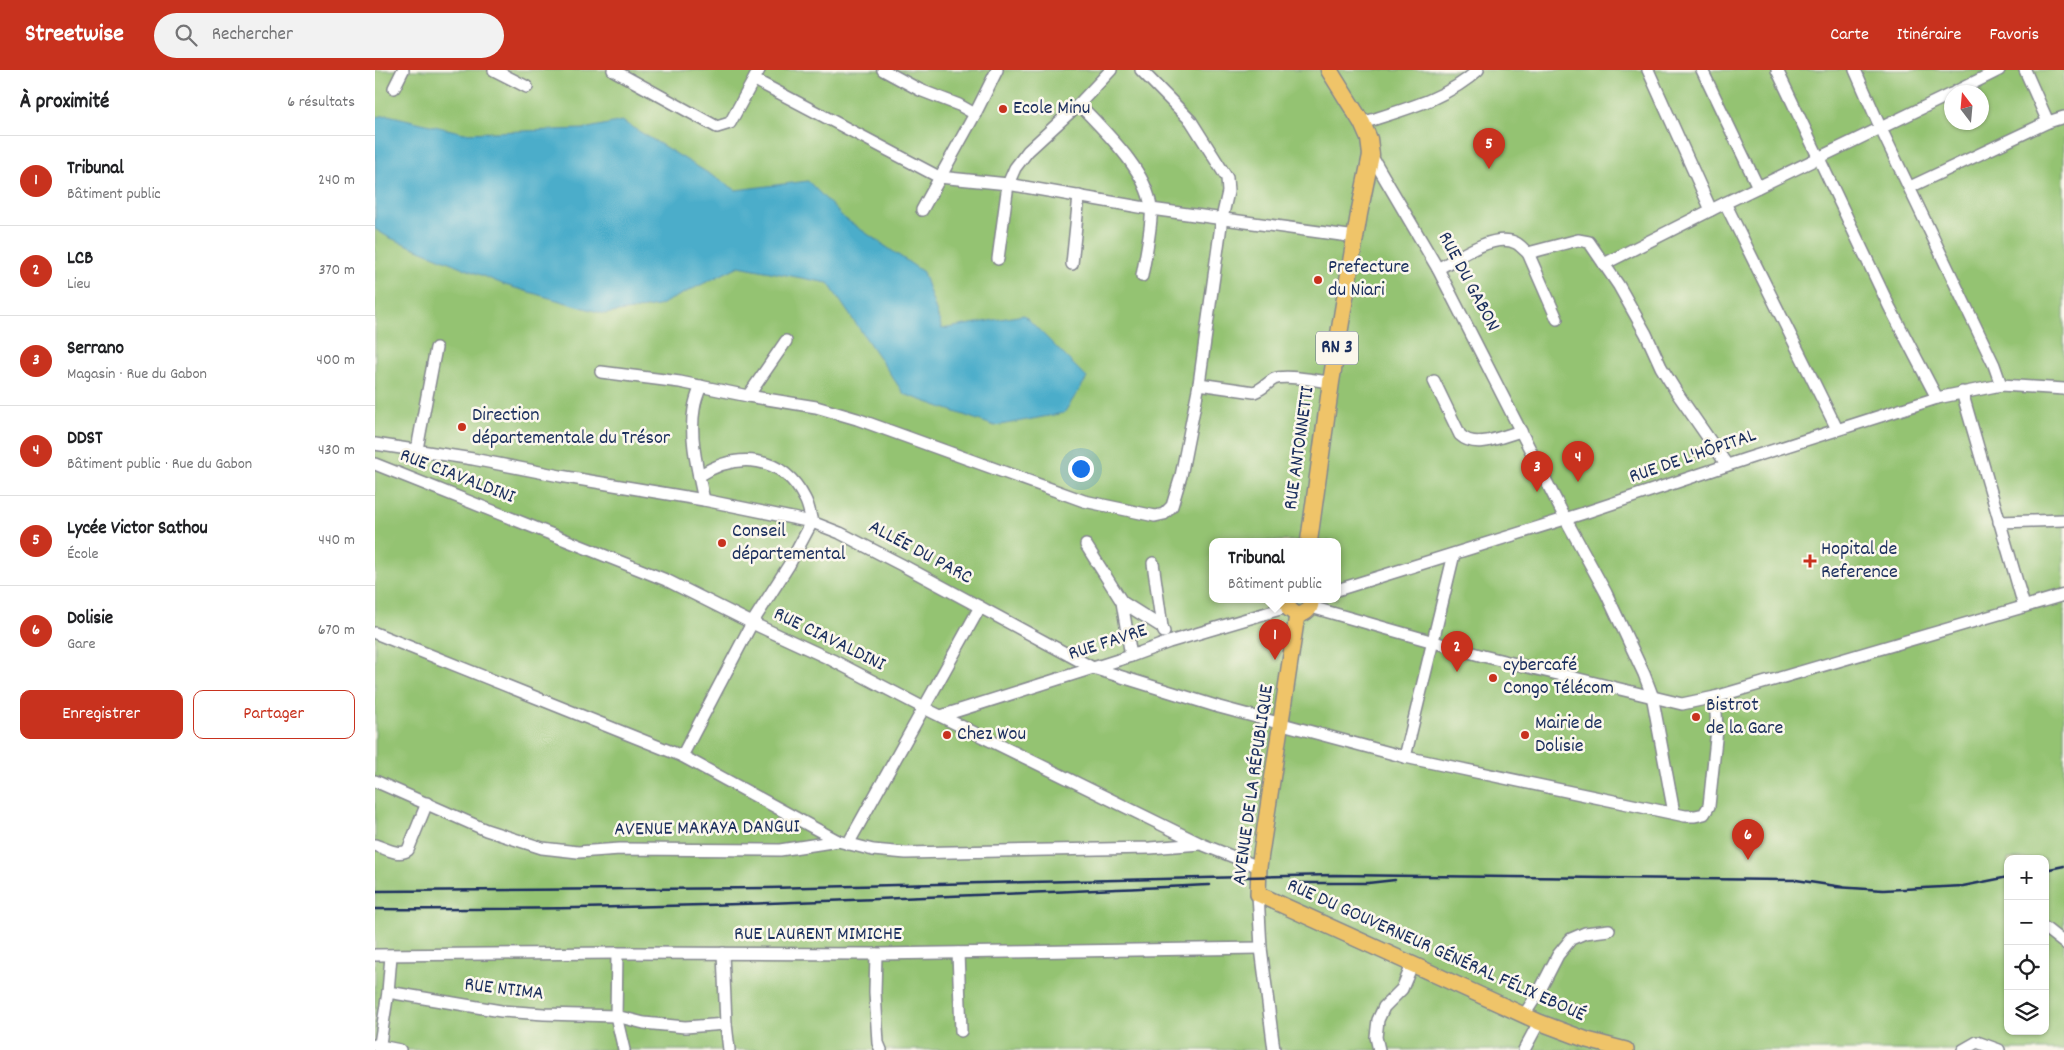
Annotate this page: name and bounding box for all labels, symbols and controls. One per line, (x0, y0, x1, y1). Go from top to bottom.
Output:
search box (154, 13, 504, 58)
text: Streetwise (25, 18, 124, 52)
icon: search (172, 21, 200, 49)
text: Rechercher (212, 22, 293, 49)
text: Carte (1830, 23, 1869, 48)
text: Itinéraire (1897, 23, 1961, 48)
text: Favoris (1989, 23, 2039, 48)
north arrow (1944, 85, 1989, 130)
text: À proximité (20, 88, 109, 118)
text: 6 résultats (287, 91, 355, 114)
place label: Ecole Minu (1013, 95, 1090, 123)
marker: Ecole Minu (997, 103, 1009, 115)
pin: 5 (1473, 128, 1505, 169)
text: Tribunal (67, 156, 124, 183)
text: 1 (34, 169, 38, 192)
text: 240 m (318, 169, 355, 192)
text: Bâtiment public (67, 183, 161, 206)
street label: RUE DU GABON (1430, 227, 1506, 337)
text: LCB (67, 246, 93, 273)
place label: Prefecture du Niari (1328, 254, 1410, 305)
text: 2 (33, 259, 40, 282)
text: 370 m (318, 259, 355, 282)
text: Lieu (67, 273, 90, 296)
marker: Prefecture du Niari (1312, 274, 1324, 286)
road number: RN 3 (1316, 332, 1358, 364)
text: Serrano (67, 336, 124, 363)
text: 3 (32, 349, 40, 372)
text: 400 m (316, 349, 355, 372)
text: Magasin · Rue du Gabon (67, 363, 207, 386)
street label: RUE ANTONNETTI (1277, 384, 1323, 512)
place label: Direction départementale du Trésor (472, 402, 671, 453)
marker: Direction départementale du Trésor (456, 421, 468, 433)
street label: RUE DE L'HÔPITAL (1626, 422, 1760, 492)
text: DDST (67, 426, 103, 453)
text: 4 (33, 439, 39, 462)
text: 430 m (318, 439, 355, 462)
pin: 4 (1562, 441, 1594, 482)
street label: RUE CIAVALDINI (395, 442, 519, 512)
pin: 3 (1521, 451, 1553, 492)
text: Bâtiment public · Rue du Gabon (67, 453, 252, 476)
your location (1068, 456, 1094, 482)
street label: ALLÉE DU PARC (863, 514, 977, 592)
text: Lycée Victor Sathou (67, 516, 208, 543)
place label: Conseil départemental (732, 518, 846, 569)
text: 5 (32, 529, 40, 552)
text: 440 m (318, 529, 355, 552)
place label: Hopital de Reference (1821, 536, 1898, 587)
marker: Conseil départemental (716, 537, 728, 549)
popup (1209, 538, 1341, 603)
text: École (67, 543, 99, 566)
text: Tribunal (1228, 546, 1285, 573)
marker: Hopital de Reference (1803, 554, 1817, 568)
text: Bâtiment public (1228, 573, 1322, 596)
street label: RUE CIAVALDINI (768, 601, 890, 679)
text: Dolisie (67, 606, 113, 633)
street label: RUE FAVRE (1065, 617, 1151, 669)
text: 6 (32, 619, 40, 642)
text: 670 m (318, 619, 355, 642)
pin: 1 (1259, 619, 1291, 660)
pin: 2 (1441, 631, 1473, 672)
text: Gare (67, 633, 96, 656)
place label: cybercafé Congo Télécom (1503, 652, 1614, 703)
marker: cybercafé Congo Télécom (1487, 672, 1499, 684)
street label: AVENUE DE LA RÉPUBLIQUE (1226, 683, 1282, 887)
button: Enregistrer (20, 690, 183, 739)
button: Partager (193, 690, 355, 739)
place label: Bistrot de la Gare (1706, 692, 1783, 743)
place label: Mairie de Dolisie (1535, 710, 1603, 761)
marker: Bistrot de la Gare (1690, 711, 1702, 723)
place label: Chez Wou (957, 721, 1026, 749)
marker: Chez Wou (941, 729, 953, 741)
marker: Mairie de Dolisie (1519, 729, 1531, 741)
street label: AVENUE MAKAYA DANGUI (614, 813, 800, 845)
pin: 6 (1732, 819, 1764, 860)
map controls (2004, 855, 2049, 1035)
button: + (2004, 855, 2049, 900)
street label: RUE DU GOUVERNEUR GÉNÉRAL FÉLIX EBOUÉ (1282, 872, 1590, 1030)
button: − (2004, 900, 2049, 945)
street label: RUE LAURENT MIMICHE (734, 921, 902, 949)
button: locate (2004, 945, 2049, 990)
street label: RUE NTIMA (463, 971, 545, 1009)
button: layers (2004, 990, 2049, 1035)

